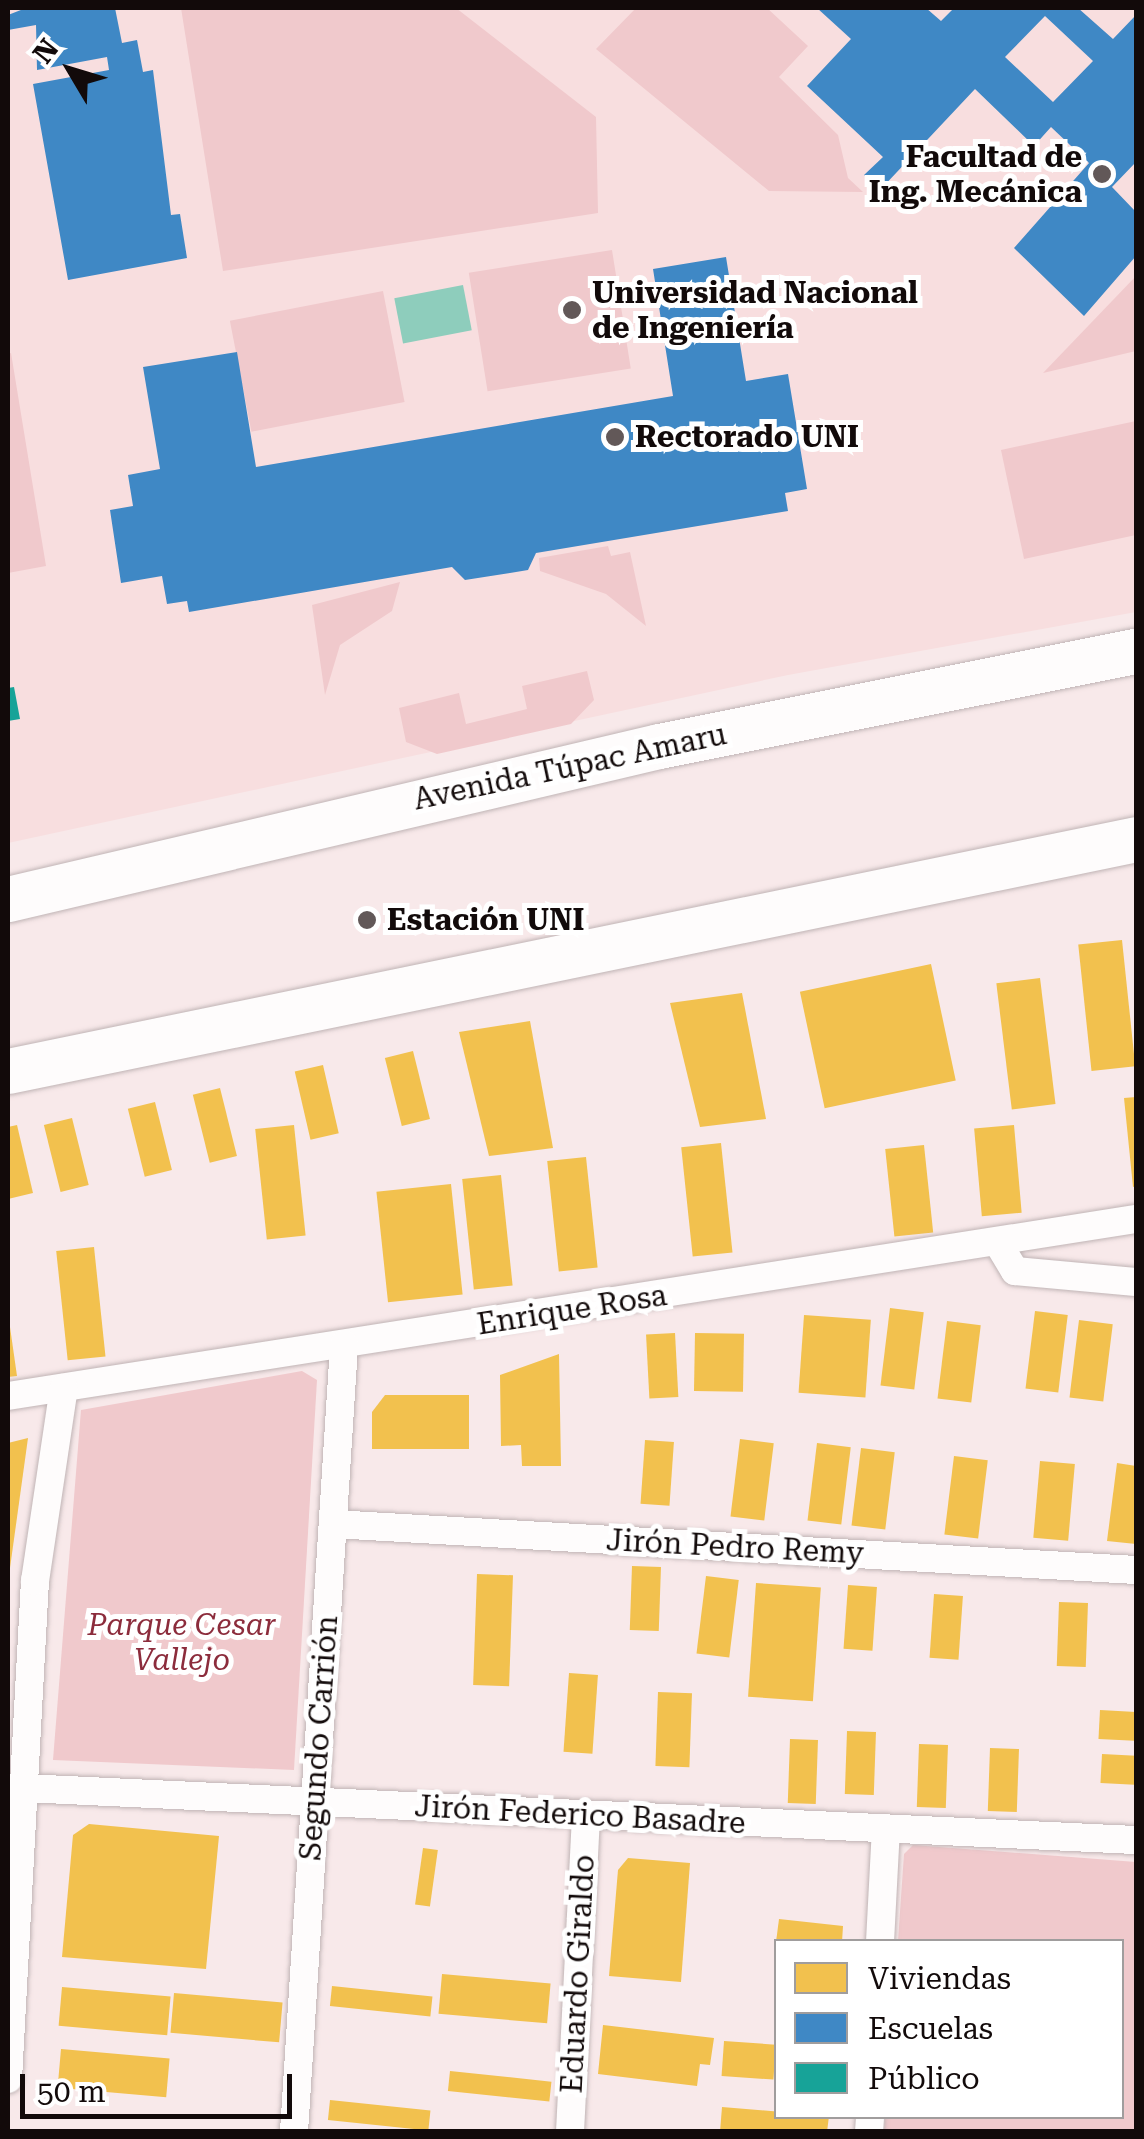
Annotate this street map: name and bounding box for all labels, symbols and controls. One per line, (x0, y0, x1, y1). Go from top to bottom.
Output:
north arrow (20, 20, 120, 120)
text: N (26, 33, 66, 70)
place label: Facultad de Ing. Mecánica (869, 139, 1082, 210)
marker: Facultad de Ing. Mecánica (1091, 163, 1113, 185)
place label: Universidad Nacional de Ingeniería (592, 275, 918, 346)
marker: Universidad Nacional de Ingeniería (561, 299, 583, 321)
place label: Rectorado UNI (635, 419, 859, 455)
marker: Rectorado UNI (604, 426, 626, 448)
street label: Avenida Túpac Amaru (410, 716, 730, 818)
place label: Estación UNI (387, 902, 584, 938)
marker: Estación UNI (356, 909, 378, 931)
street label: Enrique Rosa (475, 1277, 669, 1343)
street label: Jirón Pedro Remy (605, 1522, 865, 1572)
park label: Parque Cesar Vallejo (88, 1607, 276, 1678)
street label: Segundo Carrión (292, 1614, 346, 1862)
street label: Jirón Federico Basadre (414, 1788, 746, 1842)
street label: Eduardo Giraldo (554, 1854, 602, 2094)
legend (774, 1939, 1124, 2119)
text: Viviendas (868, 1961, 1011, 1996)
text: Escuelas (868, 2011, 993, 2046)
scale bar (25, 2054, 298, 2116)
text: Público (868, 2061, 980, 2096)
text: 50 m (37, 2074, 106, 2109)

